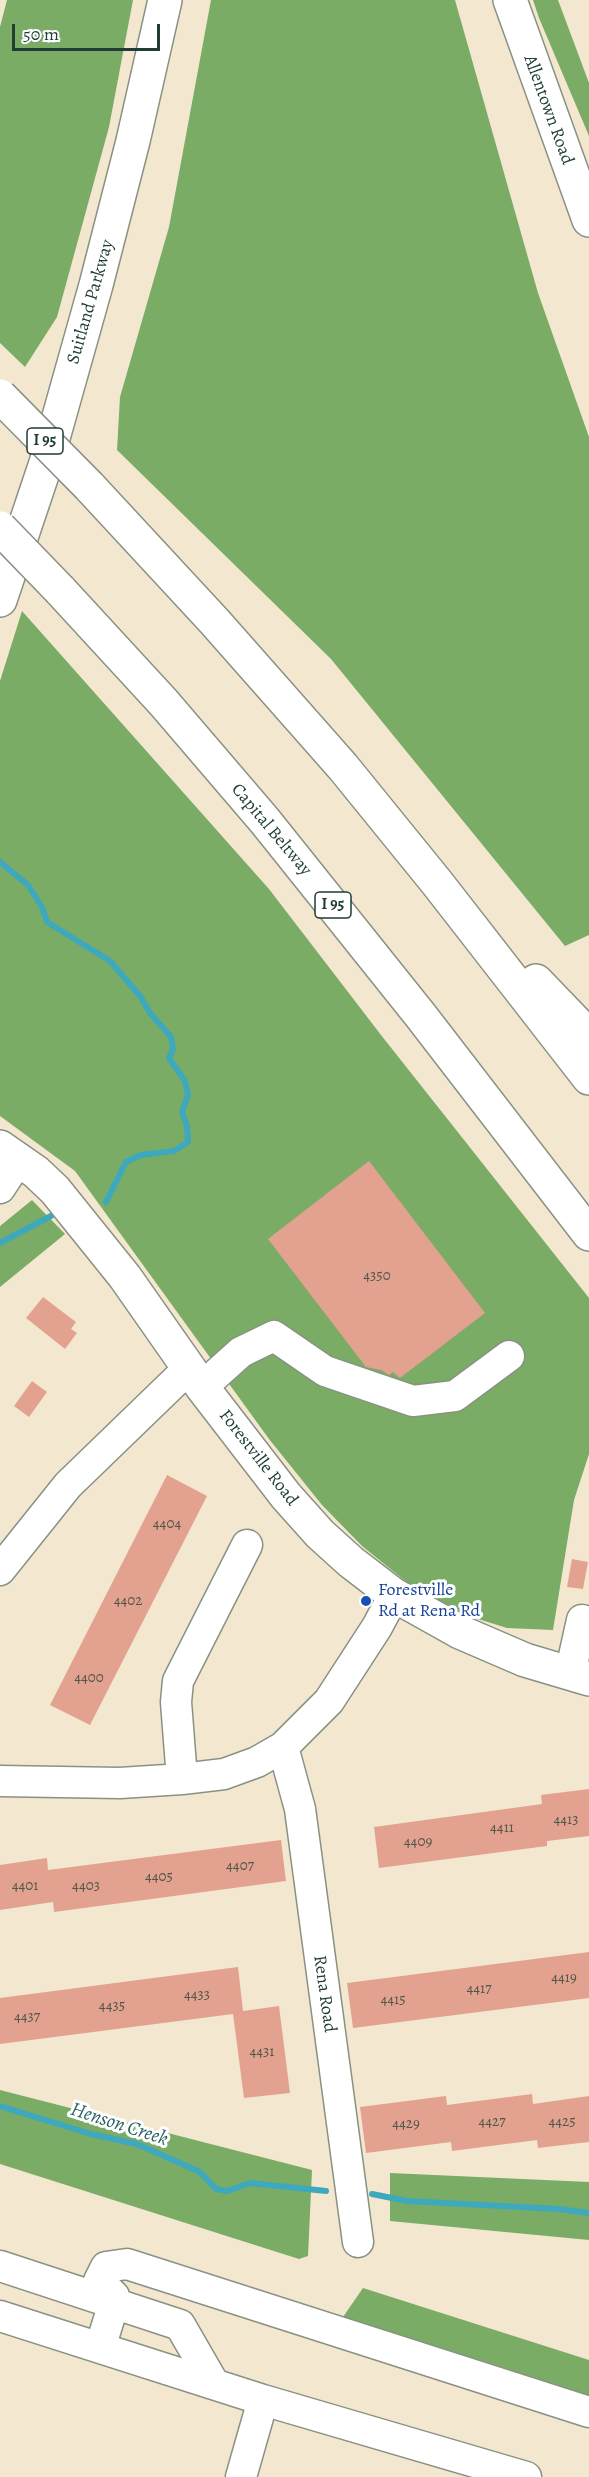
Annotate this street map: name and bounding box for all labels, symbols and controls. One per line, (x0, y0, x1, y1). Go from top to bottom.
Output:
scale bar (15, 12, 164, 50)
text: 50 m (23, 22, 59, 46)
street label: Allentown Road (518, 52, 578, 168)
street label: Suitland Parkway (63, 237, 119, 367)
road number: I 95 (27, 428, 63, 454)
street label: Capital Beltway (226, 779, 316, 881)
road number: I 95 (315, 892, 351, 918)
house number: 4350 (363, 1267, 391, 1285)
street label: Forestville Road (214, 1406, 302, 1510)
house number: 4404 (153, 1515, 181, 1533)
place label: Forestville Rd at Rena Rd (378, 1580, 480, 1622)
house number: 4402 (114, 1592, 142, 1610)
marker: Forestville Rd at Rena Rd (359, 1594, 373, 1608)
house number: 4400 (74, 1669, 104, 1687)
house number: 4413 (554, 1811, 578, 1829)
house number: 4411 (490, 1819, 514, 1837)
house number: 4409 (404, 1833, 432, 1851)
house number: 4407 (226, 1857, 254, 1875)
house number: 4405 (145, 1868, 173, 1886)
house number: 4401 (12, 1877, 38, 1895)
house number: 4403 (72, 1877, 100, 1895)
street label: Rena Road (308, 1954, 340, 2034)
house number: 4419 (551, 1969, 577, 1987)
house number: 4417 (466, 1980, 492, 1998)
house number: 4433 (184, 1986, 210, 2004)
house number: 4415 (380, 1991, 406, 2009)
house number: 4435 (99, 1997, 125, 2015)
house number: 4437 (14, 2008, 40, 2026)
house number: 4431 (250, 2043, 274, 2061)
water label: Henson Creek (67, 2098, 171, 2152)
house number: 4427 (478, 2113, 506, 2131)
house number: 4425 (548, 2113, 576, 2131)
house number: 4429 (392, 2115, 420, 2133)

